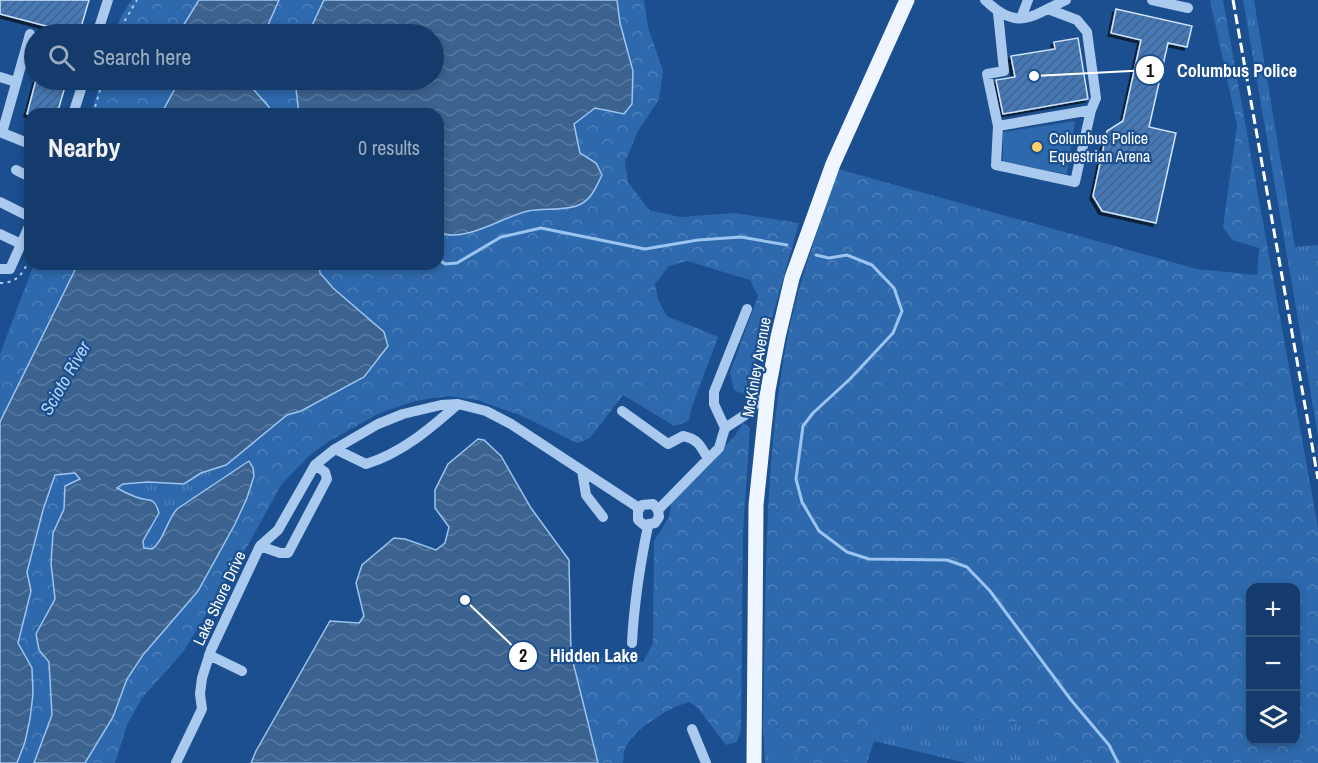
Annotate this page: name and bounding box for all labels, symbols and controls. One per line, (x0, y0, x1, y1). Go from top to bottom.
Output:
search box (24, 24, 444, 90)
icon: search (45, 41, 78, 74)
text: Search here (93, 42, 191, 72)
callout: Columbus Police (1135, 52, 1308, 88)
text: 1 (1146, 58, 1155, 83)
text: Columbus Police (1177, 58, 1297, 83)
place label: Columbus Police Equestrian Arena (1049, 127, 1151, 167)
text: Nearby (48, 130, 120, 165)
text: 0 results (358, 134, 420, 161)
marker: Columbus Police Equestrian Arena (1030, 140, 1044, 154)
street label: McKinley Avenue (736, 315, 776, 419)
water label: Scioto River (34, 336, 97, 419)
street label: Lake Shore Drive (187, 547, 251, 649)
map controls (1246, 583, 1300, 745)
button: + (1246, 583, 1300, 637)
button: − (1246, 637, 1300, 691)
callout: Hidden Lake (508, 638, 650, 674)
text: 2 (519, 643, 527, 668)
text: Hidden Lake (550, 643, 638, 668)
button: layers (1246, 691, 1300, 745)

